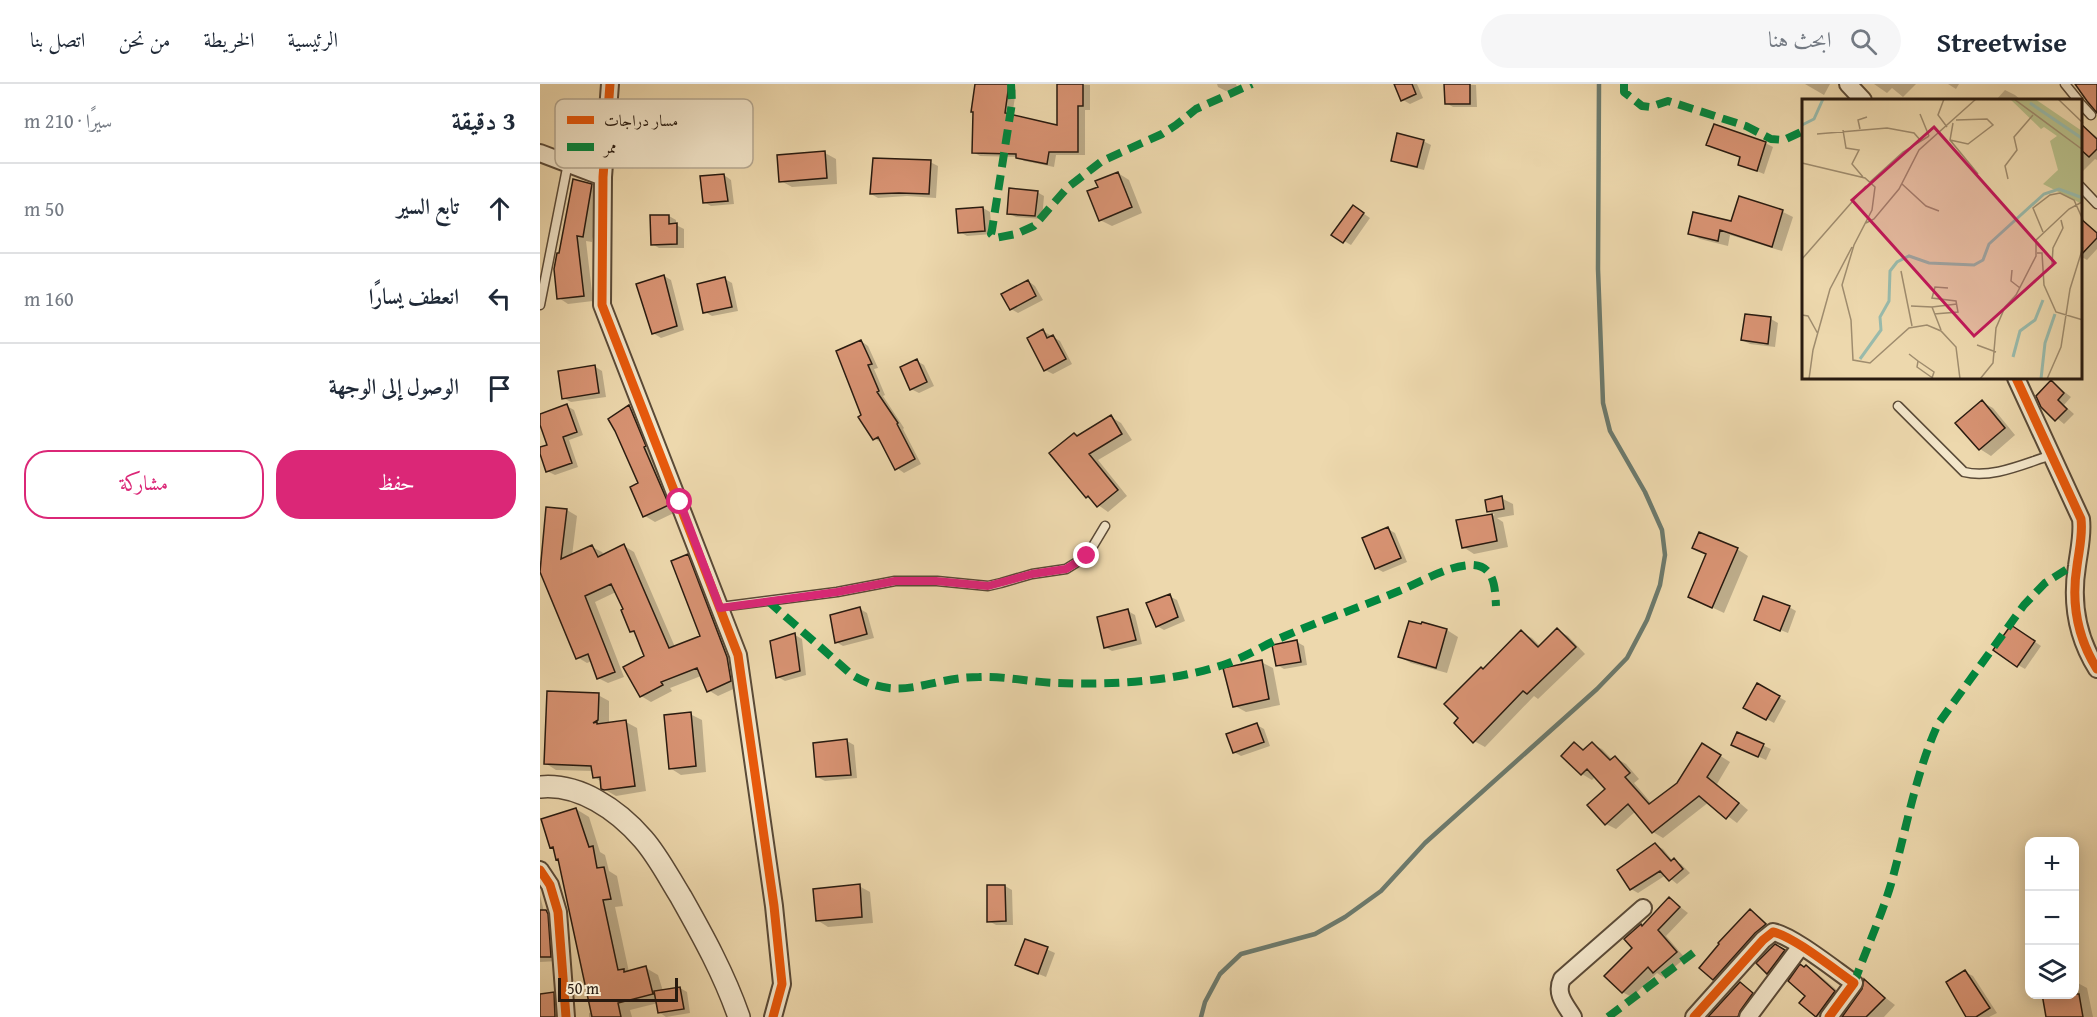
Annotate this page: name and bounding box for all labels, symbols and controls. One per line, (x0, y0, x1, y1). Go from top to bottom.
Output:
search box (1481, 14, 1901, 68)
text: Streetwise (1937, 21, 2067, 62)
text: ابحث هنا (1768, 23, 1832, 55)
text: اتصل بنا (30, 24, 85, 55)
text: من نحن (118, 24, 171, 55)
text: الخريطة (204, 24, 255, 55)
text: الرئيسية (288, 24, 338, 55)
icon: search (1847, 25, 1880, 58)
legend (555, 99, 753, 168)
inset map (1802, 99, 2082, 380)
text: 3 دقيقة (451, 101, 516, 140)
text: سيرًا · 210 m (24, 106, 112, 135)
text: مسار دراجات (604, 108, 678, 132)
text: ممر (602, 135, 617, 159)
text: تابع السير (397, 190, 459, 222)
icon: ahead (483, 192, 516, 225)
text: 50 m (24, 194, 64, 223)
text: انعطف يسارًا (369, 280, 459, 312)
icon: left (483, 282, 516, 315)
text: 160 m (24, 284, 74, 313)
text: الوصول إلى الوجهة (329, 370, 459, 402)
icon: arrive (483, 372, 516, 405)
button: مشاركة (24, 450, 264, 519)
button: حفظ (276, 450, 516, 519)
route start (666, 488, 692, 514)
route end (1073, 542, 1099, 568)
map controls (2025, 837, 2079, 999)
button: + (2025, 837, 2079, 891)
button: − (2025, 891, 2079, 945)
button: layers (2025, 945, 2079, 999)
scale bar (558, 975, 678, 1002)
text: 50 m (567, 976, 599, 1000)

